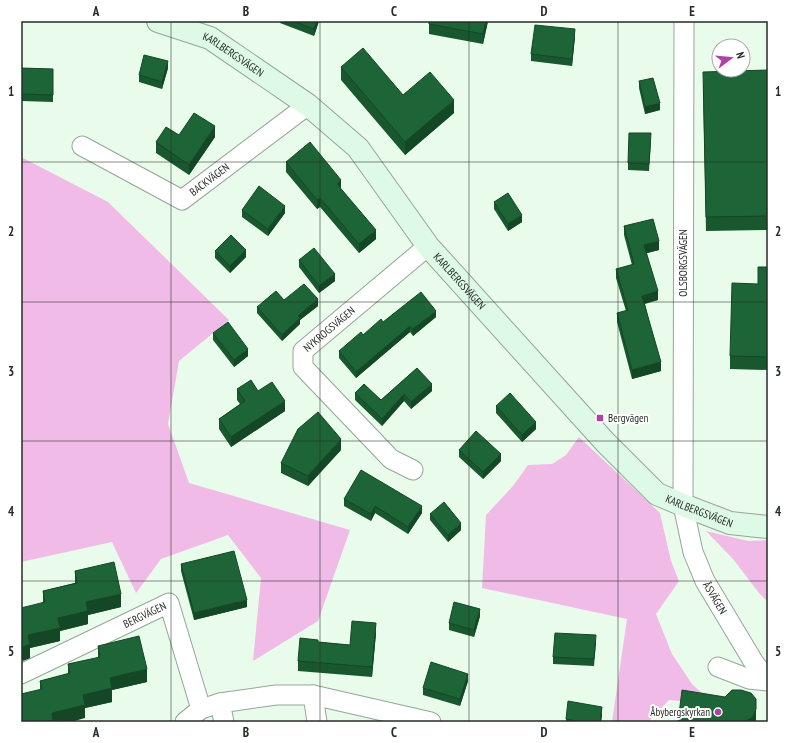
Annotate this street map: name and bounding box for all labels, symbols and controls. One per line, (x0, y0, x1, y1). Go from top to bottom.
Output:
text: A (92, 3, 100, 20)
text: B (243, 3, 249, 20)
text: C (391, 3, 397, 20)
text: D (541, 3, 548, 20)
text: E (689, 3, 695, 20)
street label: KARLBERGSVÄGEN (201, 29, 267, 80)
north arrow (711, 38, 751, 78)
text: N (733, 50, 748, 60)
text: 1 (8, 83, 14, 100)
text: 1 (775, 83, 781, 100)
street label: BACKVÄGEN (187, 160, 232, 199)
text: 2 (8, 223, 14, 240)
text: 2 (775, 223, 781, 240)
street label: OLSBORGSVÄGEN (676, 229, 690, 297)
street label: KARLBERGSVÄGEN (431, 250, 489, 312)
street label: NYKROGSVÄGEN (300, 303, 358, 355)
text: 3 (8, 363, 14, 380)
text: 3 (775, 363, 781, 380)
place label: Bergvägen (608, 411, 648, 425)
marker: Bergvägen (595, 413, 605, 423)
street label: KARLBERGSVÄGEN (664, 491, 735, 530)
text: 4 (8, 503, 15, 520)
text: 4 (775, 503, 782, 520)
street label: ÅSVÄGEN (700, 579, 730, 617)
street label: BERGVÄGEN (121, 598, 168, 631)
text: 5 (8, 643, 14, 660)
text: 5 (775, 643, 781, 660)
place label: Åbybergskyrkan (650, 705, 710, 719)
marker: Åbybergskyrkan (713, 707, 723, 717)
text: A (92, 724, 100, 741)
text: B (243, 724, 249, 741)
text: C (391, 724, 397, 741)
text: D (541, 724, 548, 741)
text: E (689, 724, 695, 741)

